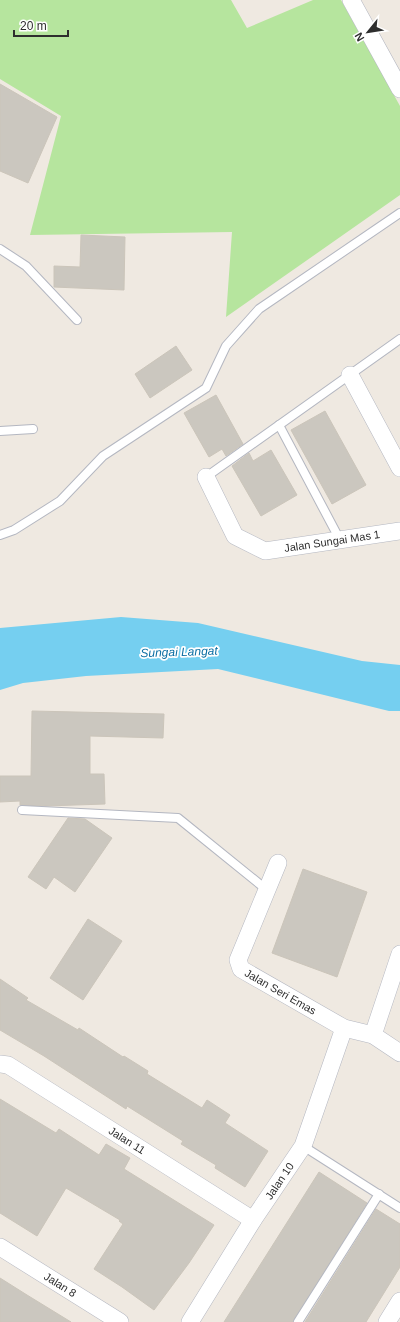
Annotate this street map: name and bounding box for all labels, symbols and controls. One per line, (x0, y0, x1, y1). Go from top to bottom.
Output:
scale bar (14, 12, 68, 38)
north arrow (348, 12, 388, 52)
text: 20 m (20, 19, 47, 33)
text: N (352, 31, 367, 43)
street label: Jalan Sungai Mas 1 (283, 528, 381, 554)
water label: Sungai Langat (140, 644, 219, 660)
street label: Jalan Seri Emas (243, 967, 319, 1017)
street label: Jalan 11 (107, 1124, 148, 1156)
street label: Jalan 10 (263, 1160, 296, 1202)
street label: Jalan 8 (42, 1270, 78, 1299)

